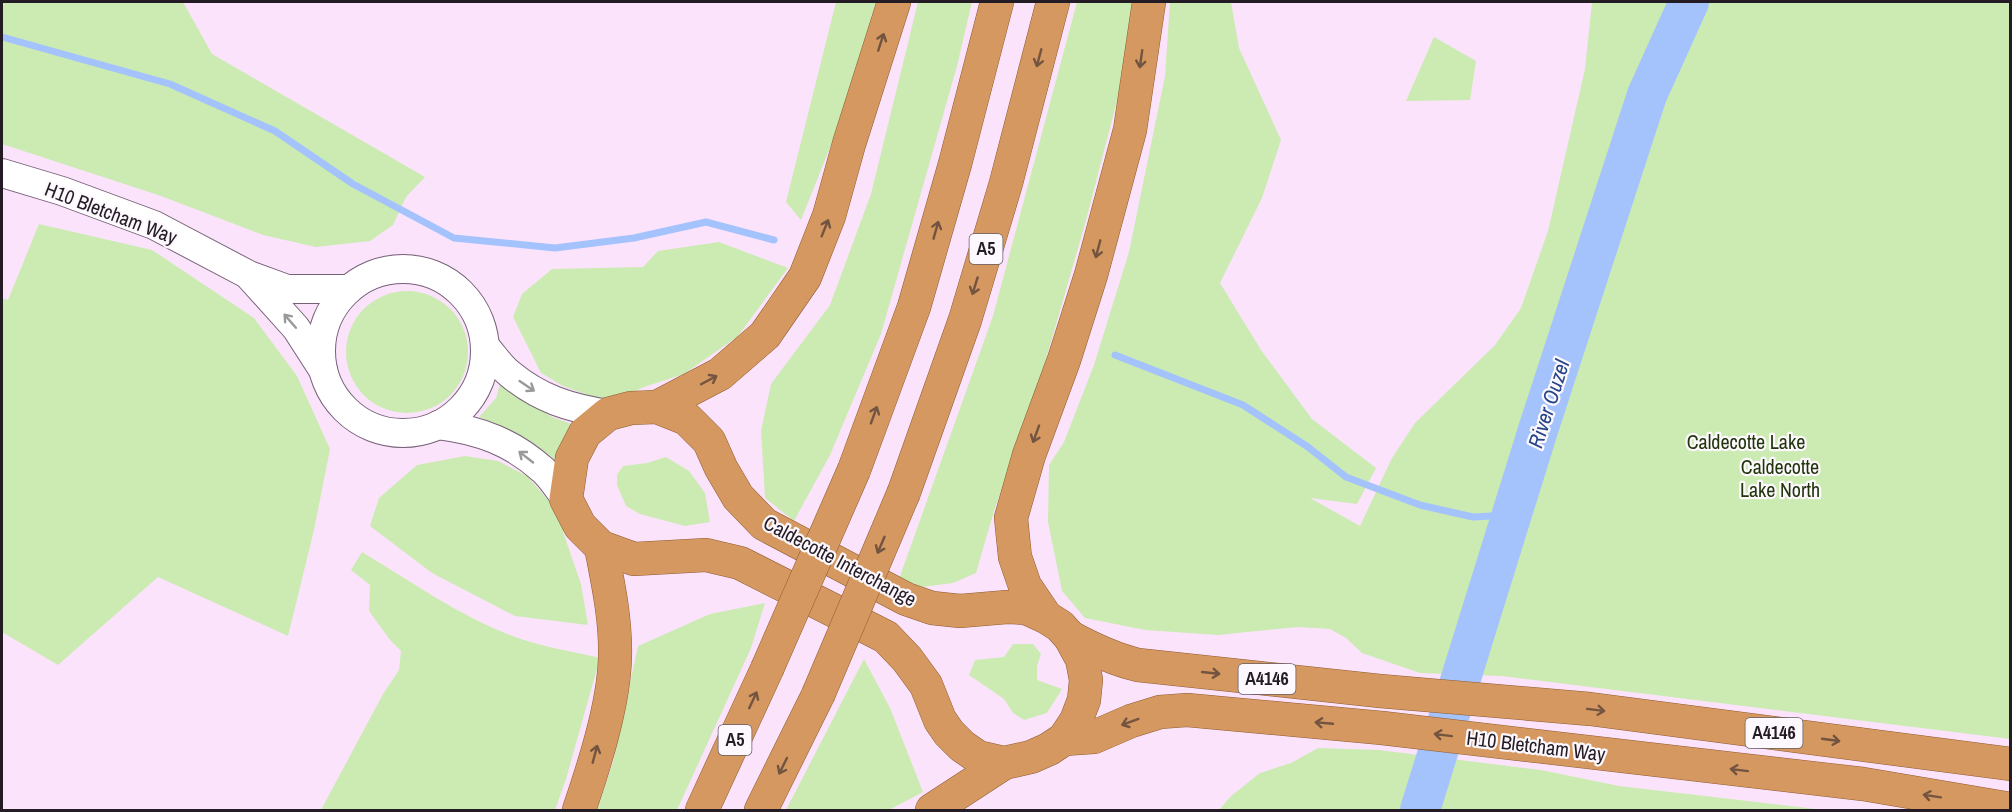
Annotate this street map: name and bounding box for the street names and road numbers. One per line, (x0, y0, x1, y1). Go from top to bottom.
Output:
street label: H10 Bletcham Way (41, 175, 182, 250)
road number: A5 (970, 234, 1002, 264)
street label: Caldecotte Interchange (759, 509, 921, 612)
road number: A4146 (1238, 664, 1296, 694)
road number: A4146 (1746, 718, 1802, 748)
street label: H10 Bletcham Way (1465, 724, 1608, 768)
road number: A5 (718, 725, 752, 755)

